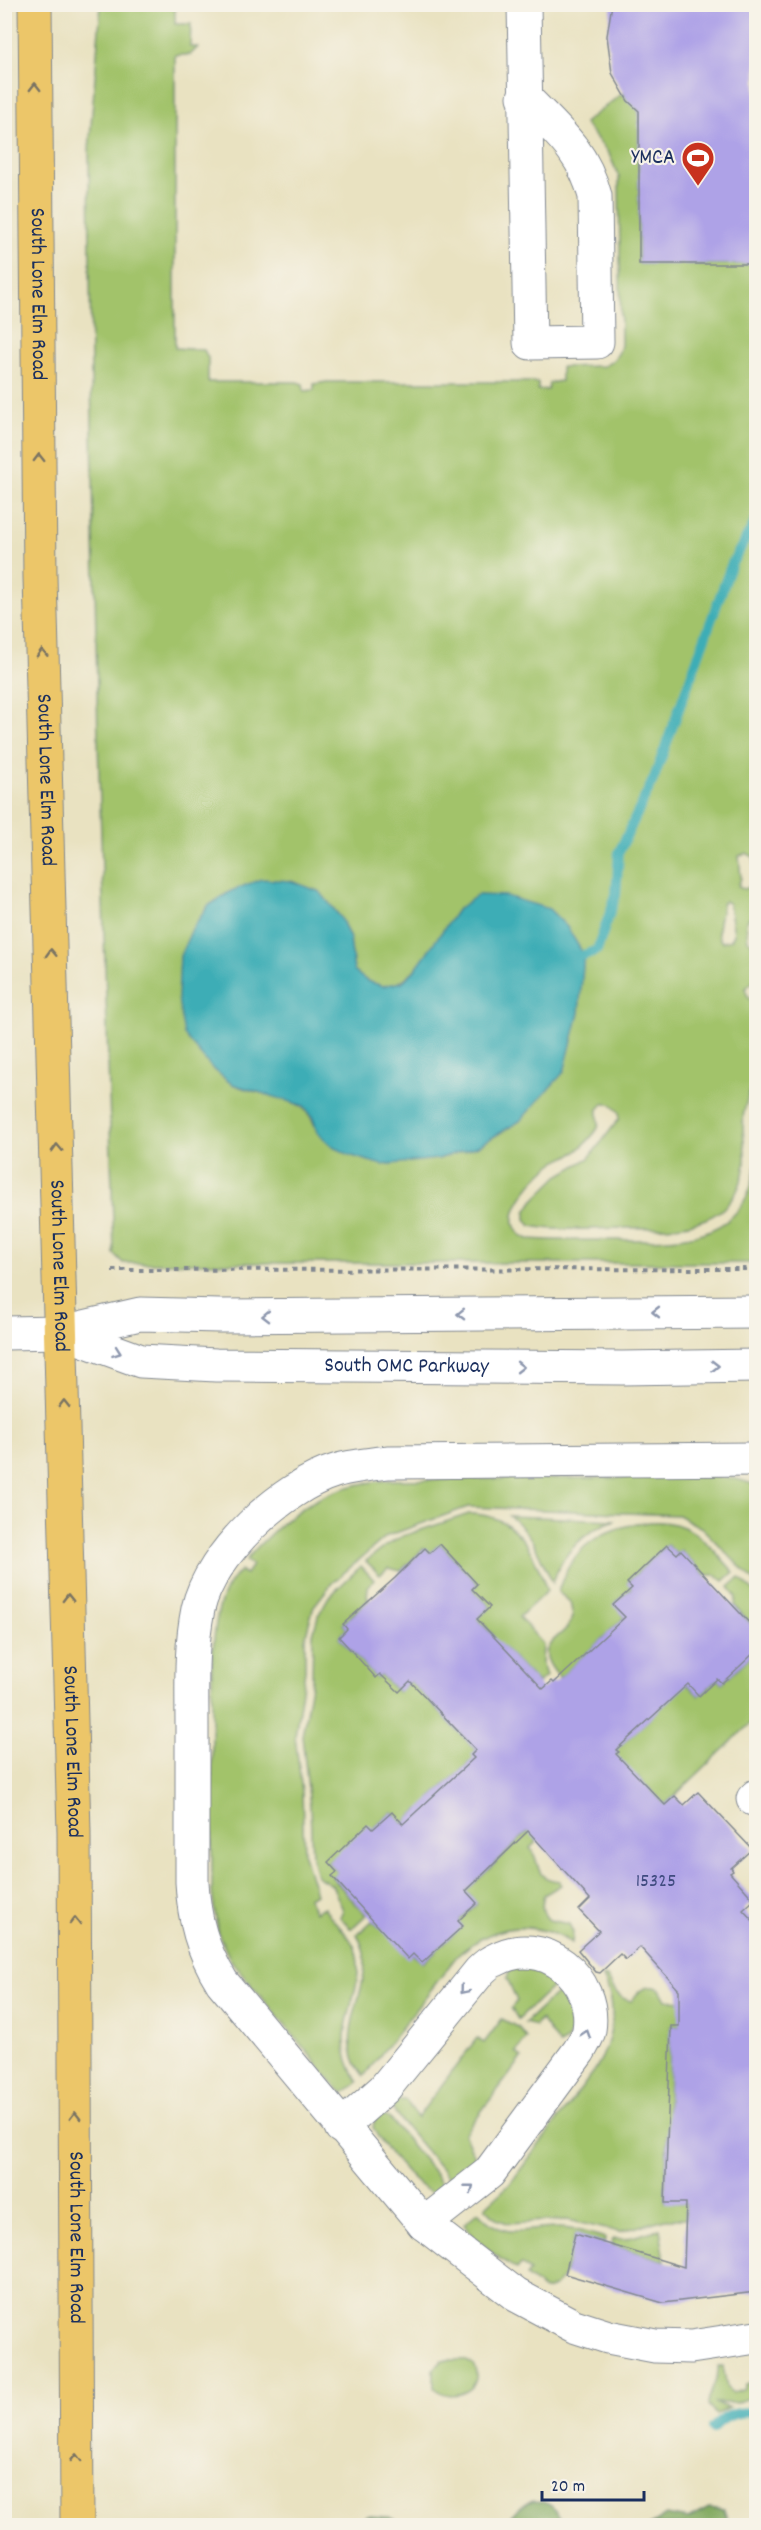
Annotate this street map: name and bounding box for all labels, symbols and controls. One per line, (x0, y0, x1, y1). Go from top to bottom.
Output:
one-way arrow (29, 82, 41, 91)
sports icon: YMCA (680, 140, 716, 187)
place label: YMCA (631, 143, 675, 174)
street label: South Lone Elm Road (21, 208, 54, 380)
one-way arrow (33, 454, 45, 463)
one-way arrow (36, 648, 49, 657)
street label: South Lone Elm Road (28, 693, 63, 867)
one-way arrow (45, 948, 57, 957)
one-way arrow (50, 1143, 63, 1152)
street label: South Lone Elm Road (41, 1179, 76, 1352)
one-way arrow (652, 1306, 661, 1318)
one-way arrow (457, 1308, 466, 1320)
one-way arrow (262, 1310, 271, 1322)
one-way arrow (111, 1345, 122, 1358)
street label: South OMC Parkway (324, 1350, 490, 1383)
one-way arrow (711, 1360, 720, 1373)
one-way arrow (516, 1361, 525, 1373)
one-way arrow (57, 1399, 70, 1408)
one-way arrow (62, 1594, 74, 1603)
street label: South Lone Elm Road (54, 1665, 90, 1838)
house number: 15325 (636, 1868, 676, 1896)
one-way arrow (69, 1917, 81, 1926)
one-way arrow (460, 1984, 471, 1995)
one-way arrow (579, 2029, 591, 2040)
one-way arrow (69, 2112, 81, 2121)
street label: South Lone Elm Road (60, 2151, 92, 2324)
one-way arrow (463, 2185, 474, 2196)
one-way arrow (70, 2454, 82, 2463)
scale bar (542, 2464, 644, 2502)
text: 20 m (551, 2475, 585, 2500)

